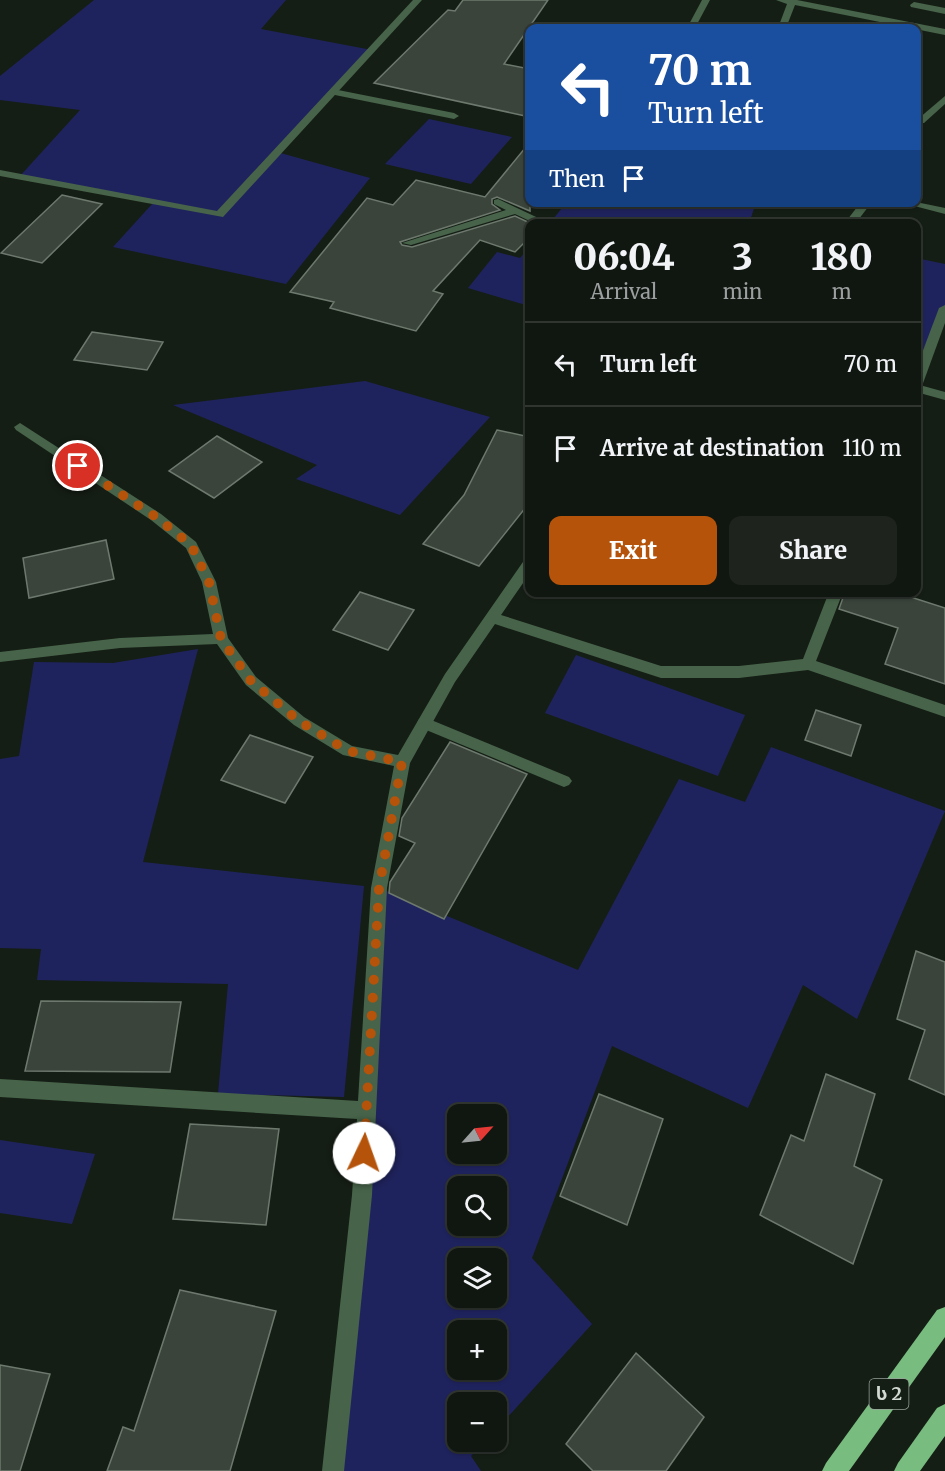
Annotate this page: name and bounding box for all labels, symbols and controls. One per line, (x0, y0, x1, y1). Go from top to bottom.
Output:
text: 70 m (648, 44, 752, 96)
icon: left (549, 48, 627, 126)
text: Turn left (648, 96, 763, 130)
icon: arrive (617, 162, 650, 195)
text: Then (549, 165, 605, 193)
text: 06:04 (573, 235, 675, 280)
text: 3 (732, 235, 753, 280)
text: 180 (811, 235, 873, 280)
text: Arrival (591, 279, 657, 304)
text: min (723, 279, 762, 304)
text: m (832, 279, 852, 304)
icon: left (549, 348, 582, 381)
text: Turn left (600, 350, 697, 378)
text: 70 m (844, 350, 897, 378)
icon: arrive (549, 432, 582, 465)
text: Arrive at destination (600, 434, 824, 462)
text: 110 m (842, 434, 902, 462)
pin (52, 440, 103, 491)
icon: arrive (61, 449, 94, 482)
button: Exit (549, 516, 717, 585)
button: Share (729, 516, 897, 585)
north arrow (447, 1104, 507, 1164)
map controls (447, 1104, 507, 1452)
position arrow (332, 1121, 396, 1185)
button: search (447, 1176, 507, 1236)
button: layers (447, 1248, 507, 1308)
button: + (447, 1320, 507, 1380)
road number: ს 2 (870, 1379, 908, 1409)
button: − (447, 1392, 507, 1452)

